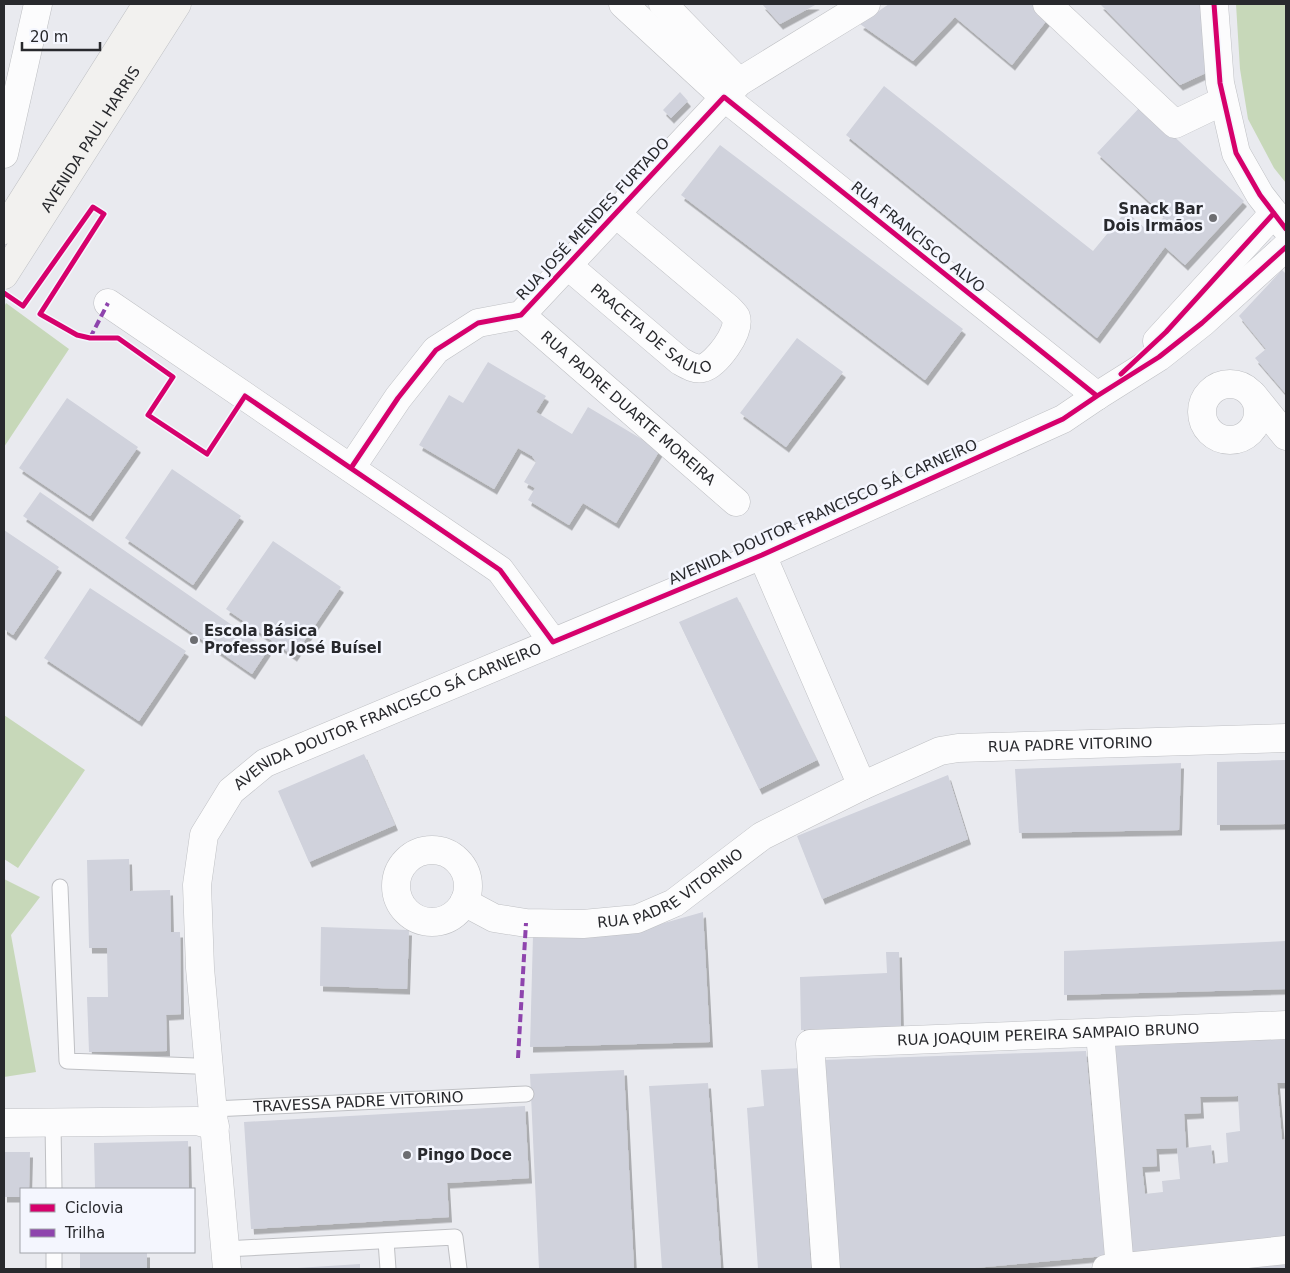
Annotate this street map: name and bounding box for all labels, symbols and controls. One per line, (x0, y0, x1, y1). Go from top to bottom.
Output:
scale bar (22, 20, 100, 52)
text: 20 m (30, 28, 68, 46)
street label: AVENIDA PAUL HARRIS (37, 63, 144, 216)
street label: RUA JOSÉ MENDES FURTADO (512, 133, 673, 304)
street label: RUA FRANCISCO ALVO (848, 178, 988, 296)
place label: Snack Bar Dois Irmãos (1103, 200, 1204, 235)
marker: Snack Bar Dois Irmãos (1207, 212, 1219, 224)
street label: PRACETA DE SAULO (587, 280, 715, 378)
street label: RUA PADRE DUARTE MOREIRA (537, 327, 720, 490)
street label: AVENIDA DOUTOR FRANCISCO SÁ CARNEIRO (665, 434, 980, 589)
place label: Escola Básica Professor José Buísel (204, 622, 382, 657)
marker: Escola Básica Professor José Buísel (188, 634, 200, 646)
street label: AVENIDA DOUTOR FRANCISCO SÁ CARNEIRO (230, 639, 544, 794)
street label: RUA PADRE VITORINO (988, 733, 1153, 756)
street label: RUA PADRE VITORINO (596, 845, 747, 932)
street label: RUA JOAQUIM PEREIRA SAMPAIO BRUNO (897, 1019, 1200, 1050)
street label: TRAVESSA PADRE VITORINO (252, 1088, 464, 1116)
place label: Pingo Doce (417, 1146, 512, 1164)
marker: Pingo Doce (401, 1149, 413, 1161)
legend (20, 1188, 195, 1253)
text: Ciclovia (65, 1199, 123, 1217)
text: Trilha (64, 1224, 105, 1242)

